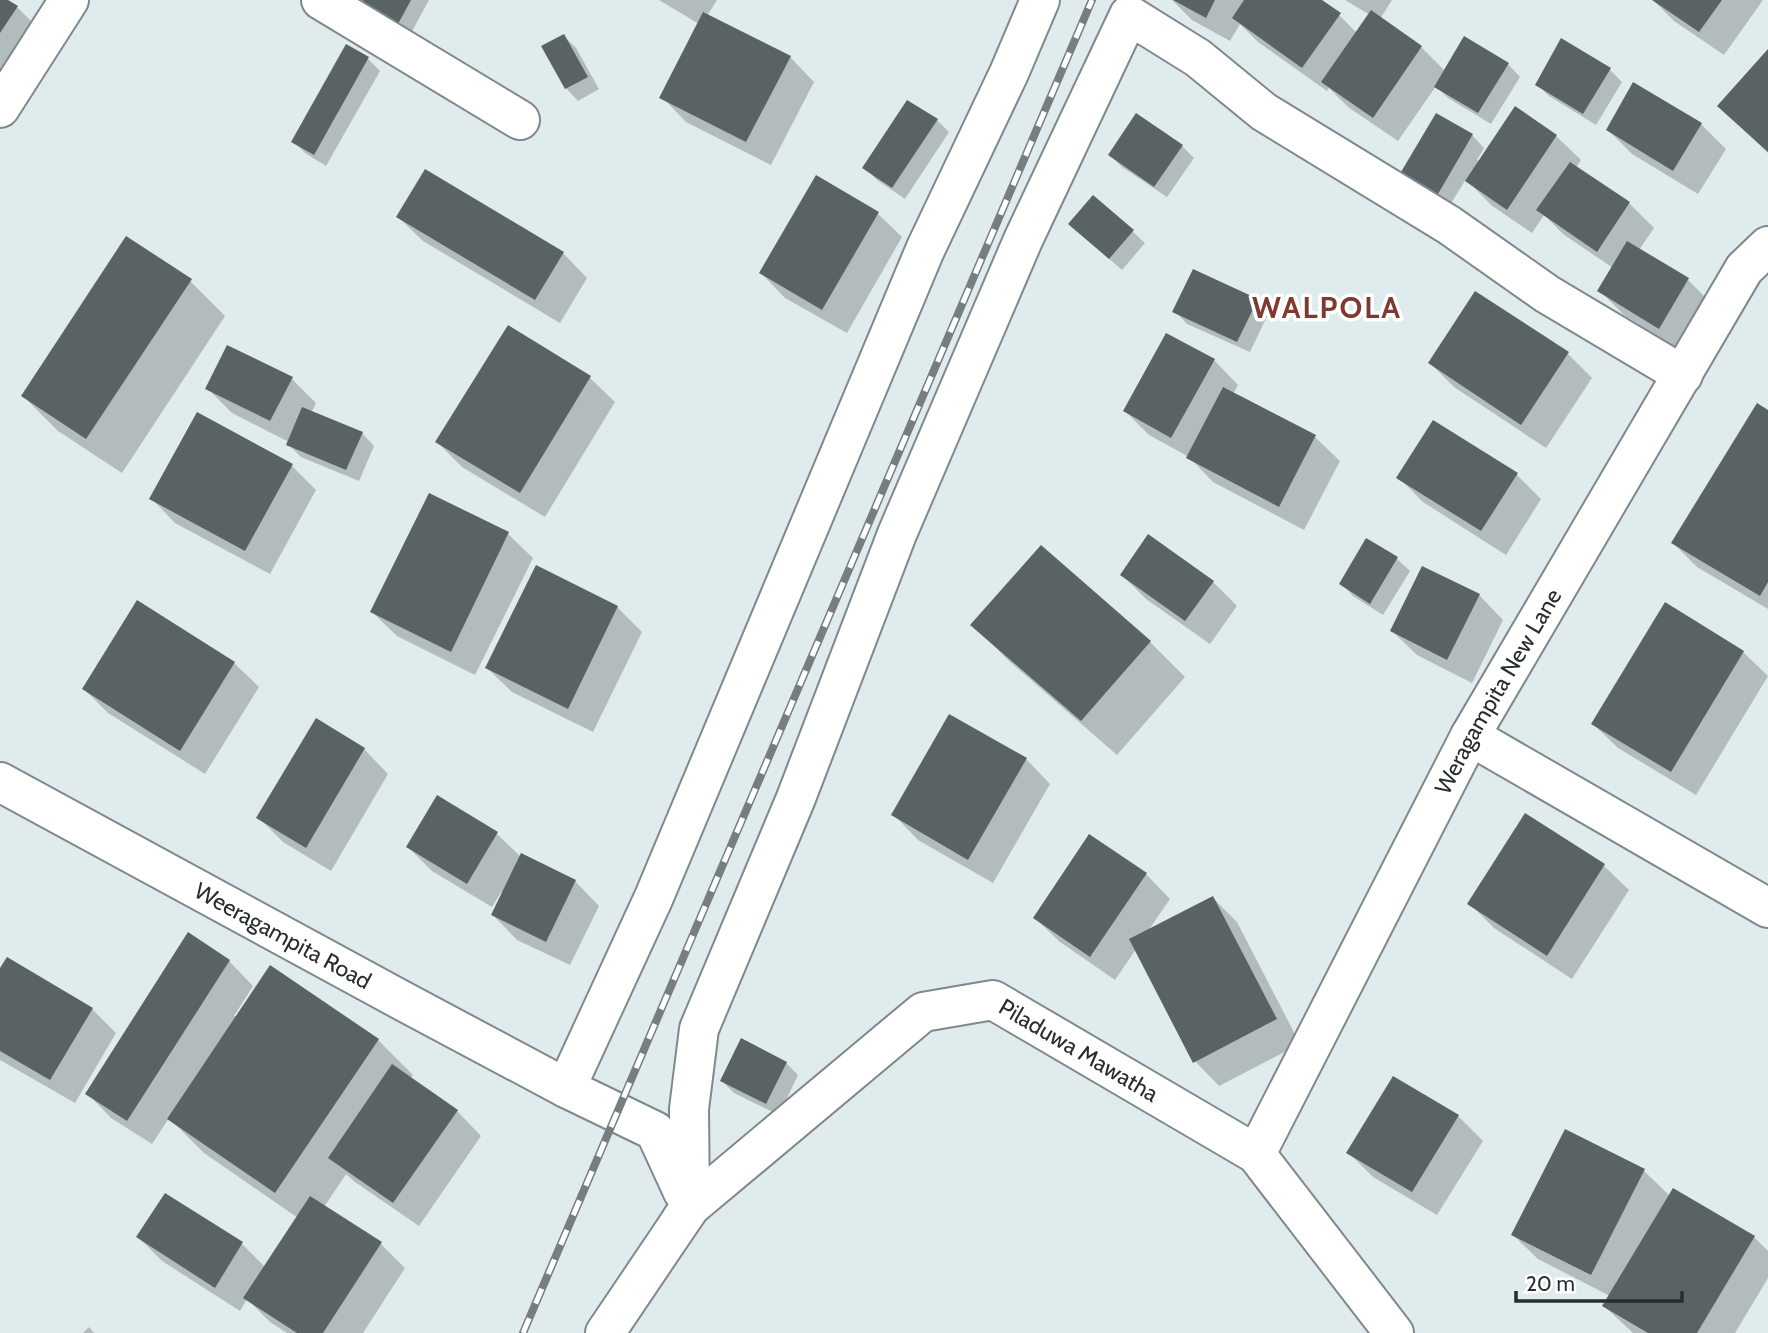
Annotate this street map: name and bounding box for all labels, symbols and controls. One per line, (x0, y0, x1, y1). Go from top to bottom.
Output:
district label: WALPOLA (1252, 289, 1402, 326)
street label: Weragampita New Lane (1429, 583, 1567, 799)
street label: Weeragampita Road (190, 876, 376, 995)
street label: Piladuwa Mawatha (994, 993, 1163, 1108)
scale bar (1516, 1260, 1682, 1304)
text: 20 m (1526, 1271, 1575, 1296)

